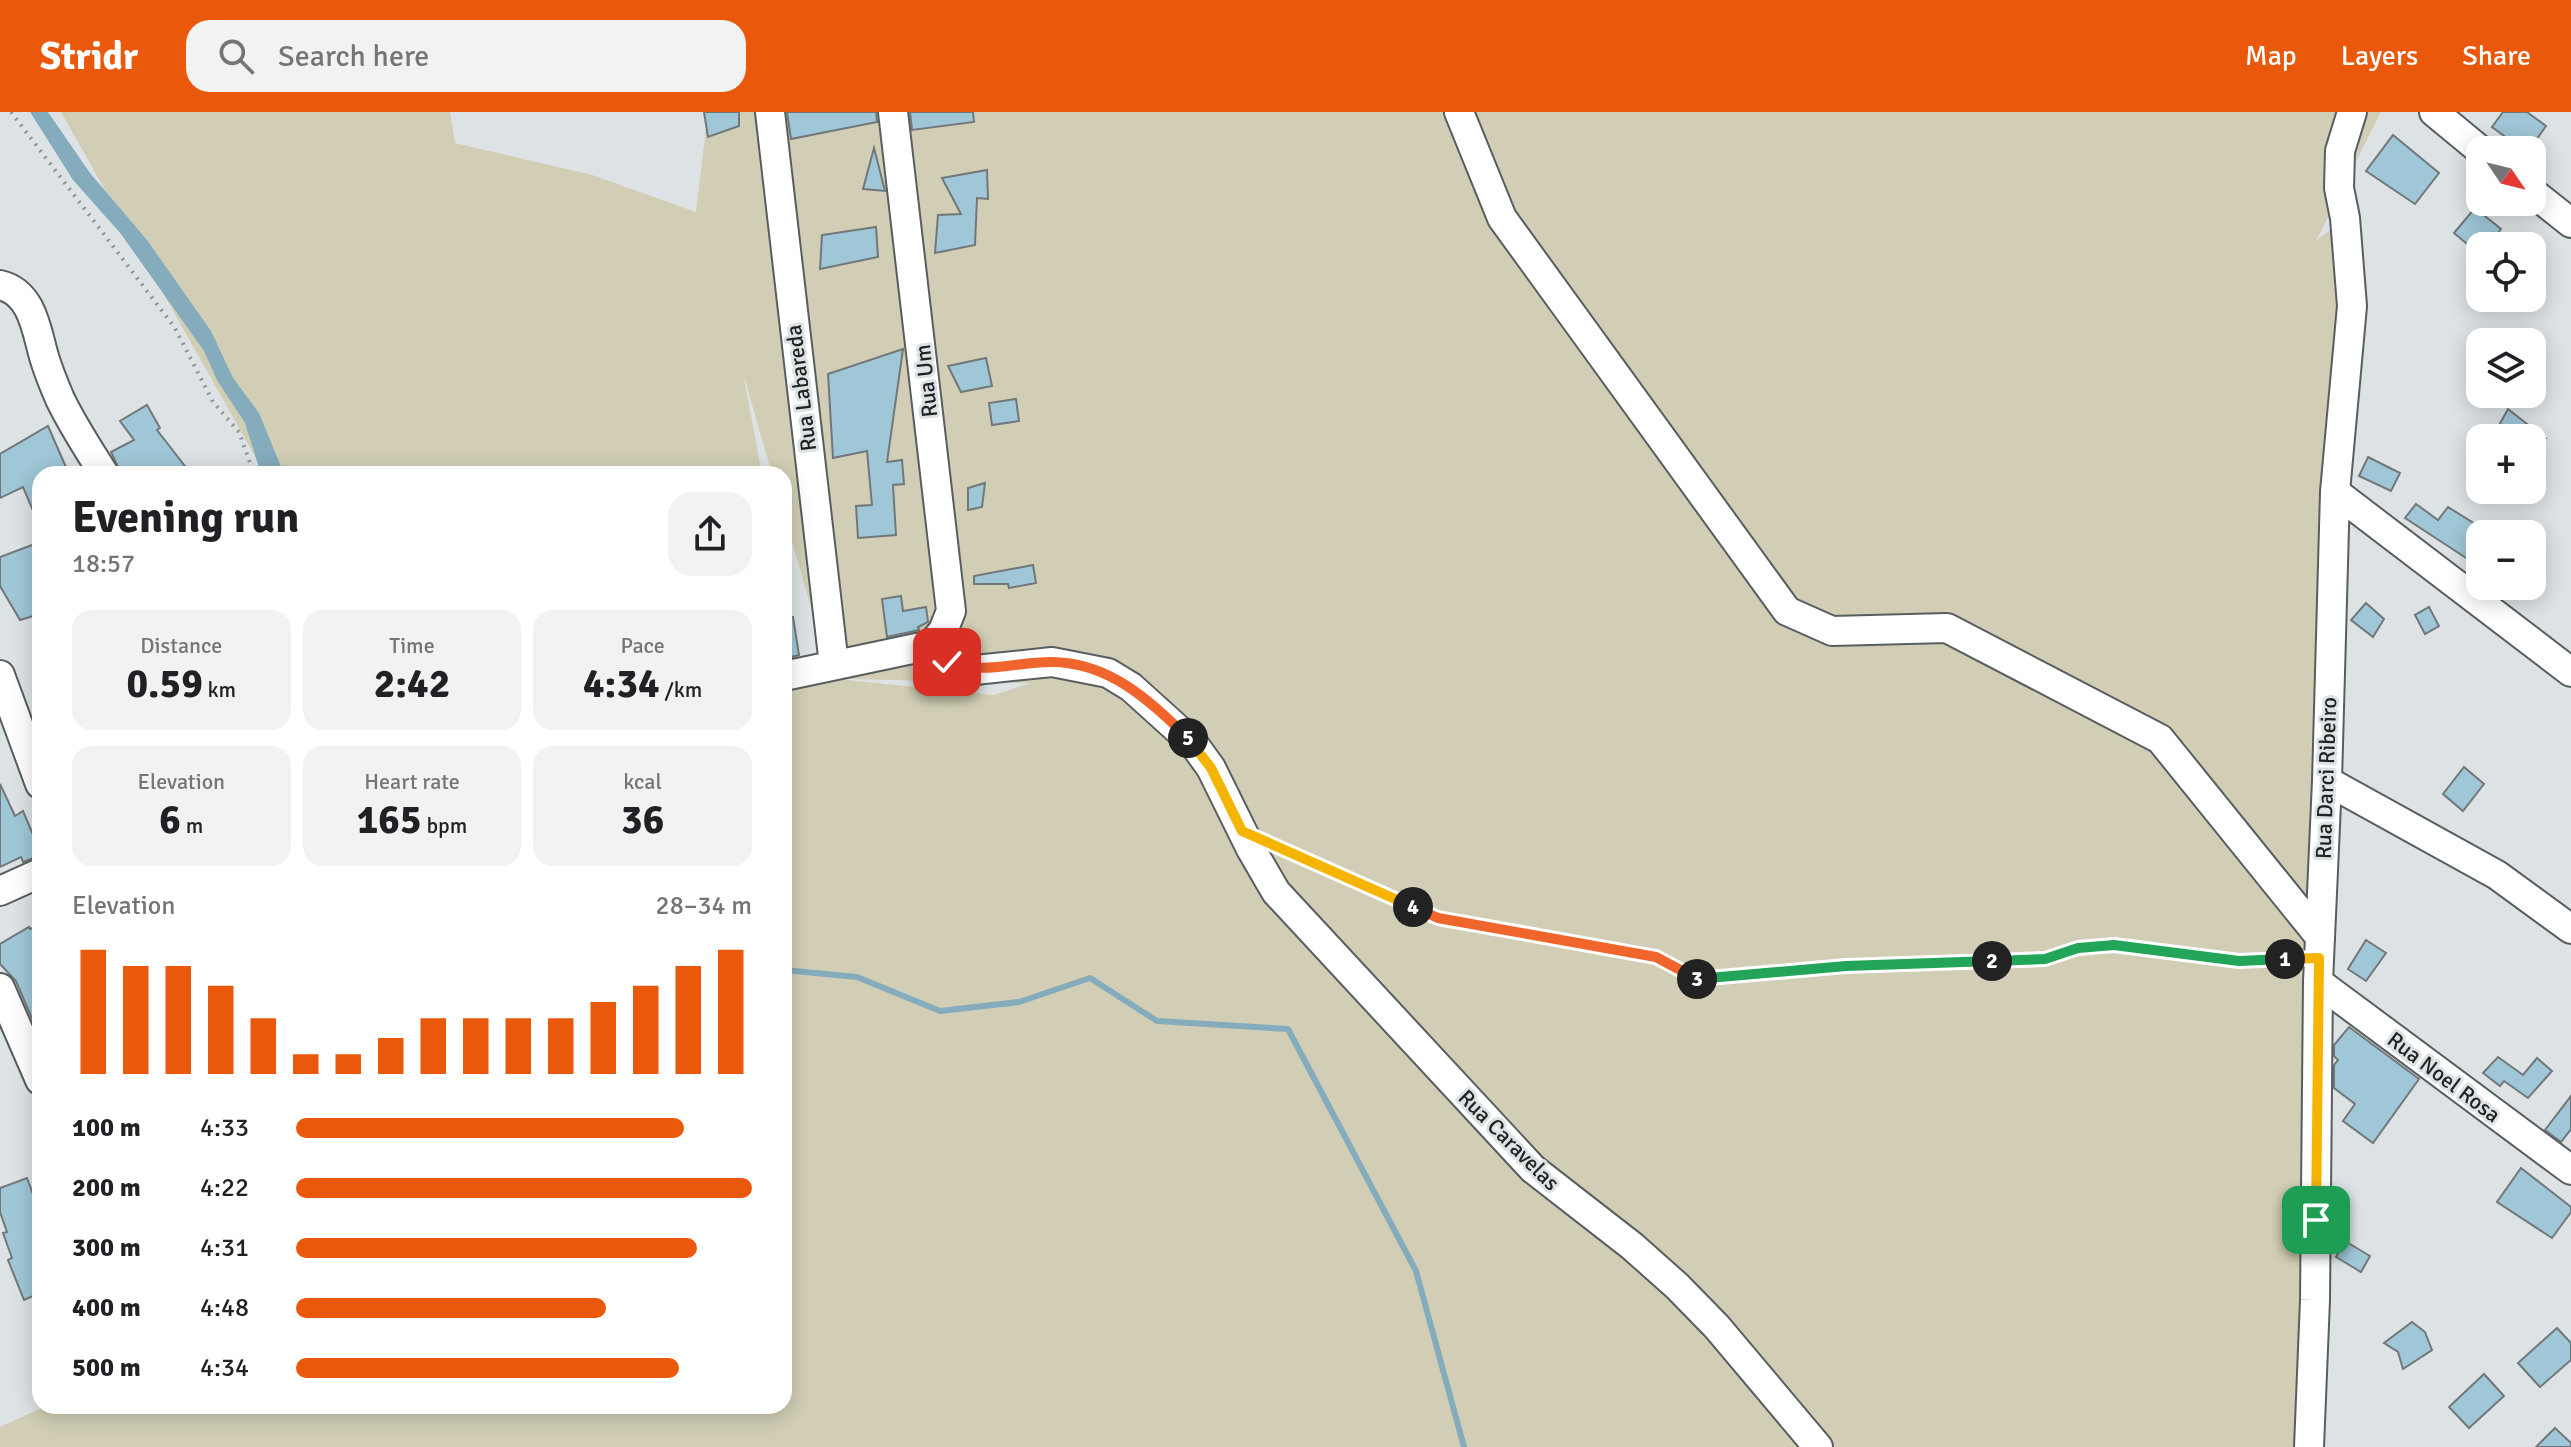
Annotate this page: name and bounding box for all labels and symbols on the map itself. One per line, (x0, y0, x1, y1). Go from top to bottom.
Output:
north arrow (2466, 136, 2546, 216)
street label: Rua Labareda (780, 323, 822, 453)
street label: Rua Um (909, 343, 943, 419)
pin (913, 628, 981, 696)
street label: Rua Darci Ribeiro (2310, 697, 2342, 859)
pin: 5 (1168, 718, 1208, 758)
pin: 4 (1393, 887, 1433, 927)
pin: 1 (2265, 939, 2305, 979)
pin: 2 (1972, 941, 2012, 981)
pin: 3 (1677, 959, 1717, 999)
street label: Rua Noel Rosa (2382, 1026, 2506, 1128)
street label: Rua Caravelas (1453, 1084, 1565, 1196)
pin (2282, 1186, 2350, 1254)

